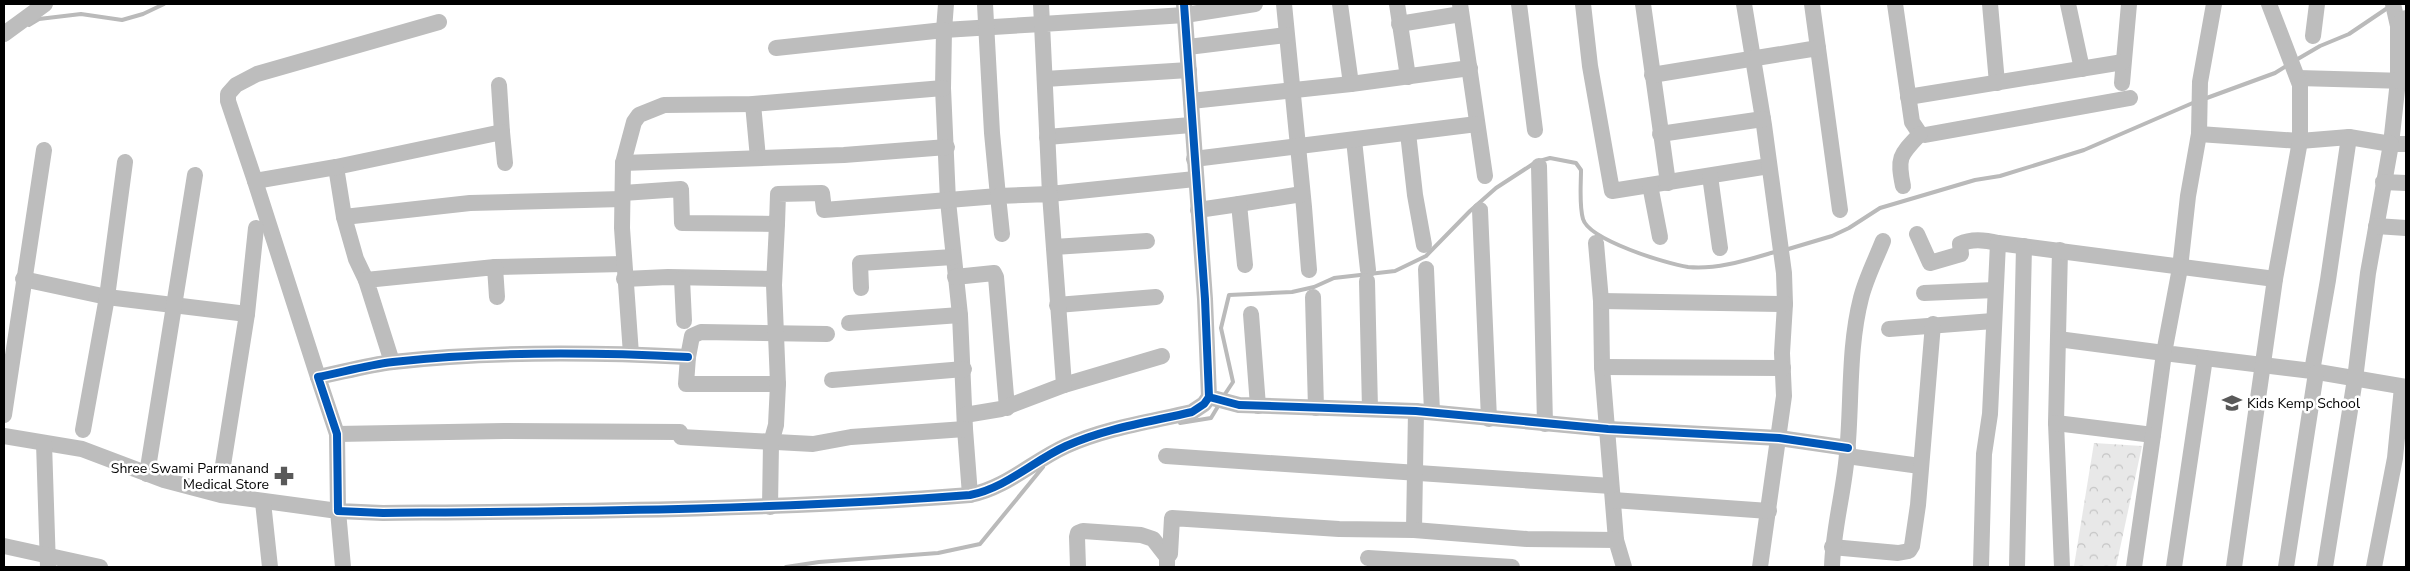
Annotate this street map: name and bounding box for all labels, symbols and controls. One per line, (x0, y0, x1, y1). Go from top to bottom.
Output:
school or university icon: Kids Kemp School (2221, 392, 2243, 414)
place label: Kids Kemp School (2247, 394, 2361, 413)
place label: Shree Swami Parmanand Medical Store (111, 459, 269, 494)
pharmacy icon: Shree Swami Parmanand Medical Store (273, 465, 295, 487)

